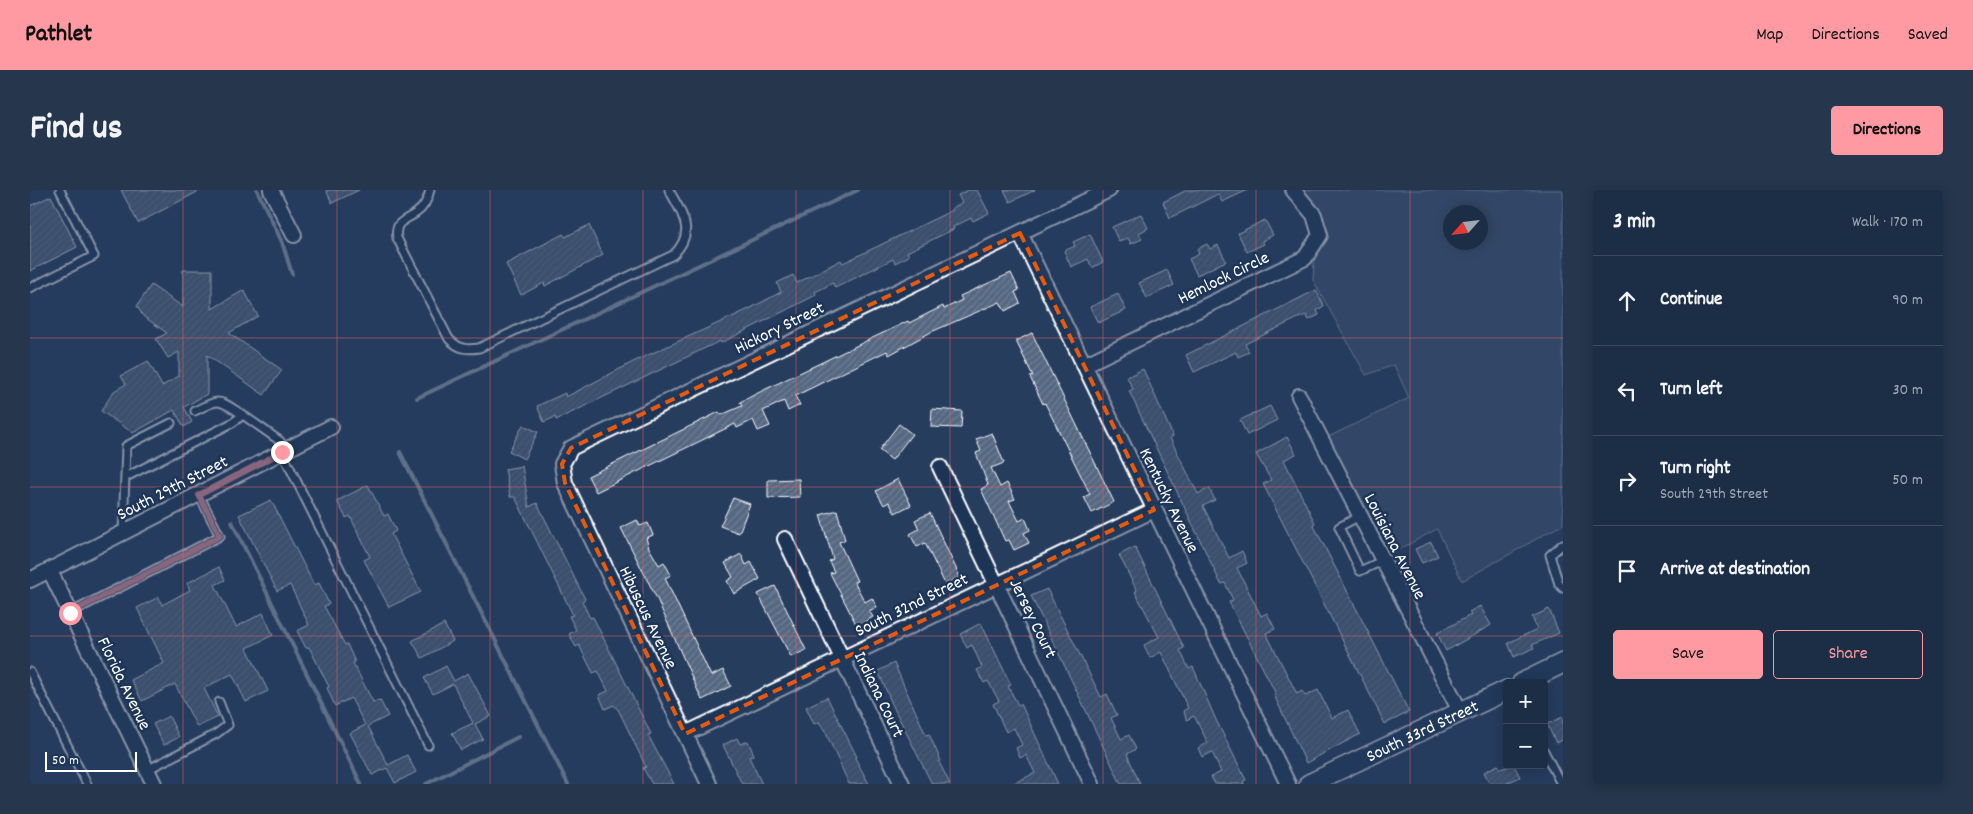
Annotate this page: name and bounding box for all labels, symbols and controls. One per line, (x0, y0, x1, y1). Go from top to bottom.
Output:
text: Pathlet (25, 18, 92, 52)
text: Map (1756, 23, 1783, 48)
text: Directions (1811, 23, 1880, 48)
text: Saved (1908, 23, 1948, 48)
text: Find us (30, 105, 122, 155)
button: Directions (1831, 106, 1943, 155)
north arrow (1443, 205, 1488, 250)
text: 3 min (1613, 208, 1655, 238)
text: Walk · 170 m (1852, 211, 1923, 234)
street label: Hemlock Circle (1174, 246, 1274, 312)
icon: ahead (1613, 287, 1641, 315)
text: Continue (1660, 287, 1722, 314)
text: 90 m (1892, 289, 1923, 312)
street label: Hickory Street (731, 297, 829, 362)
icon: left (1613, 377, 1641, 405)
text: Turn left (1660, 377, 1723, 404)
text: 30 m (1893, 379, 1923, 402)
route end (271, 441, 294, 464)
street label: Kentucky Avenue (1131, 444, 1204, 558)
street label: South 29th Street (113, 450, 233, 528)
text: Turn right (1660, 456, 1731, 483)
icon: right (1613, 467, 1641, 495)
text: 50 m (1892, 469, 1923, 492)
text: South 29th Street (1660, 483, 1768, 506)
street label: Louisiana Avenue (1356, 490, 1431, 604)
icon: arrive (1613, 557, 1641, 585)
text: Arrive at destination (1660, 557, 1810, 584)
street label: Hibuscus Avenue (611, 562, 682, 674)
street label: South 32nd Street (851, 568, 973, 644)
street label: Jersey Court (1002, 575, 1062, 664)
route start (59, 602, 82, 625)
button: Save (1613, 630, 1763, 679)
button: Share (1773, 630, 1923, 679)
street label: Florida Avenue (89, 633, 156, 735)
street label: Indiana Court (846, 648, 910, 743)
map controls (1503, 679, 1548, 769)
button: + (1503, 679, 1548, 724)
street label: South 33rd Street (1363, 695, 1484, 770)
button: − (1503, 724, 1548, 769)
scale bar (45, 749, 138, 772)
text: 50 m (52, 751, 79, 771)

